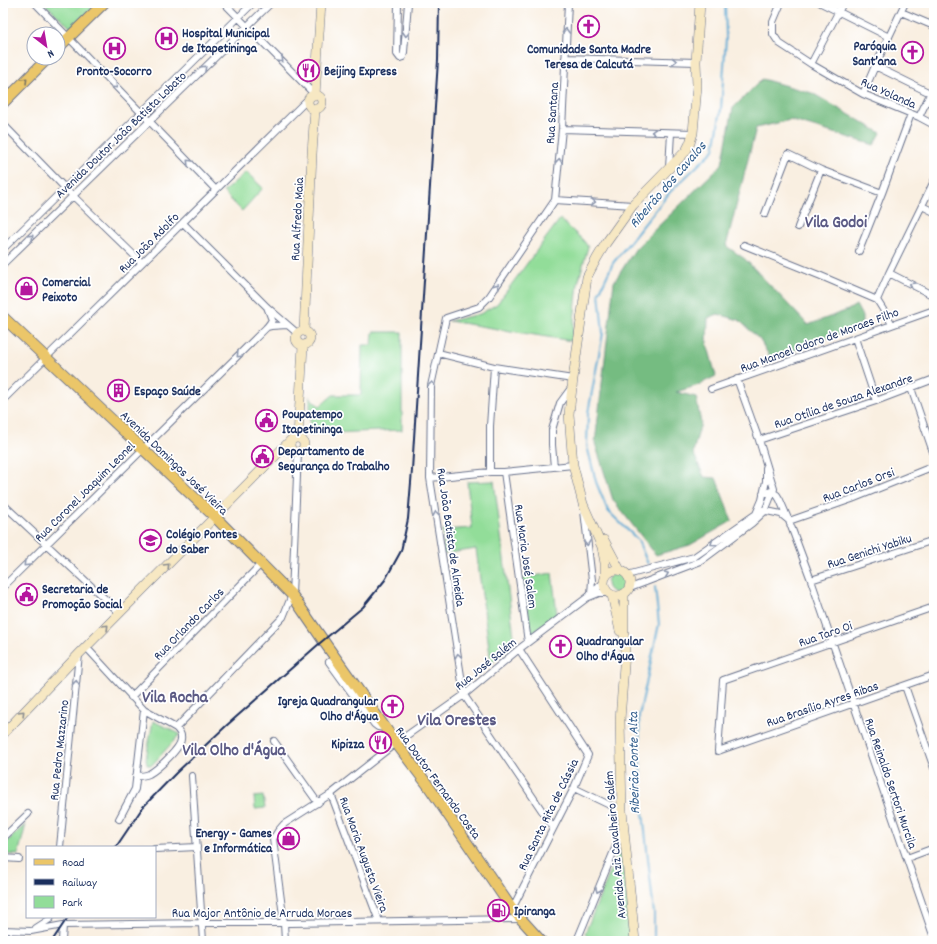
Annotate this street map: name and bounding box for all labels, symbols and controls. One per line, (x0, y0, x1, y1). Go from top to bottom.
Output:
church icon: Comunidade Santa Madre Teresa de Calcutá (576, 13, 602, 39)
place label: Hospital Municipal de Itapetininga (182, 25, 271, 59)
north arrow (26, 26, 66, 66)
hospital icon: Hospital Municipal de Itapetininga (153, 26, 179, 52)
one-way arrow (562, 28, 571, 34)
one-way arrow (401, 31, 410, 37)
hospital icon: Pronto-Socorro (101, 35, 127, 61)
place label: Paróquia Sant’ana (853, 38, 897, 72)
church icon: Paróquia Sant’ana (899, 39, 925, 65)
place label: Comunidade Santa Madre Teresa de Calcutá (527, 41, 651, 75)
text: N (43, 45, 57, 61)
one-way arrow (276, 56, 284, 63)
restaurant icon: Beijing Express (295, 57, 321, 83)
one-way arrow (671, 57, 677, 65)
place label: Pronto-Socorro (76, 63, 152, 82)
place label: Beijing Express (324, 63, 397, 82)
one-way arrow (199, 65, 207, 73)
street label: Avenida Doutor João Batista Lobato (52, 68, 192, 204)
street label: Rua Yolanda (857, 74, 920, 115)
one-way arrow (21, 77, 28, 85)
one-way arrow (110, 81, 118, 89)
street label: Rua Santana (542, 81, 565, 145)
one-way arrow (651, 128, 657, 136)
water label: Ribeirão dos Cavalos (625, 137, 713, 233)
one-way arrow (554, 158, 563, 164)
one-way arrow (186, 159, 193, 167)
street label: Rua Alfredo Maia (287, 176, 310, 261)
one-way arrow (590, 198, 596, 207)
street label: Rua João Adolfo (115, 209, 185, 278)
district label: Vila Godoi (805, 212, 868, 236)
one-way arrow (26, 234, 34, 242)
place label: Comercial Peixoto (42, 274, 91, 308)
shop icon: Comercial Peixoto (13, 275, 39, 301)
one-way arrow (909, 282, 916, 289)
one-way arrow (492, 284, 499, 291)
street label: Rua Manoel Odoro de Moraes Filho (738, 304, 902, 379)
one-way arrow (236, 350, 244, 358)
street label: Rua Otília de Souza Alexandre (772, 370, 916, 435)
building icon: Espaço Saúde (105, 377, 131, 403)
one-way arrow (427, 381, 436, 388)
place label: Espaço Saúde (134, 383, 201, 402)
place label: Poupatempo Itapetininga (282, 406, 343, 440)
street label: Avenida Domingos José Vieira (115, 407, 232, 521)
public building icon: Poupatempo Itapetininga (253, 407, 279, 433)
street label: Rua Coronel Joaquim Leonel (31, 438, 140, 547)
place label: Departamento de Segurança do Trabalho (278, 443, 390, 477)
public building icon: Departamento de Segurança do Trabalho (249, 444, 275, 470)
street label: Rua Carlos Orsi (820, 464, 898, 509)
street label: Rua João Batista de Almeida (430, 467, 469, 609)
street label: Rua Maria José Salem (508, 503, 541, 610)
one-way arrow (432, 511, 441, 517)
place label: Colégio Pontes do Saber (166, 526, 238, 560)
school or university icon: Colégio Pontes do Saber (138, 527, 164, 553)
street label: Rua Genichi Yabiku (825, 530, 915, 575)
one-way arrow (711, 538, 718, 545)
one-way arrow (583, 539, 592, 546)
one-way arrow (23, 559, 31, 567)
one-way arrow (162, 563, 170, 571)
one-way arrow (663, 570, 670, 578)
place label: Secretaria de Promoção Social (42, 581, 123, 615)
public building icon: Secretaria de Promoção Social (13, 582, 39, 608)
street label: Rua Orlando Carlos (150, 584, 230, 666)
street label: Rua Taro Oi (796, 617, 856, 653)
one-way arrow (101, 624, 109, 632)
place label: Quadrangular Olho d'Água (576, 633, 645, 667)
street label: Rua José Salém (451, 634, 522, 696)
church icon: Quadrangular Olho d'Água (548, 634, 574, 660)
one-way arrow (454, 653, 463, 659)
street label: Rua Brasílio Ayres Ribas (764, 677, 881, 733)
one-way arrow (71, 680, 80, 686)
district label: Vila Rocha (142, 687, 209, 711)
place label: Igreja Quadrangular Olho d'Água (278, 693, 379, 727)
church icon: Igreja Quadrangular Olho d'Água (380, 694, 406, 720)
street label: Rua Pedro Mazzarino (46, 699, 75, 801)
district label: Vila Orestes (418, 710, 496, 734)
water label: Ribeirão Ponte Alta (624, 710, 646, 814)
one-way arrow (18, 711, 25, 718)
street label: Rua Reinaldo Sertori Murcila (858, 716, 921, 853)
street label: Rua Doutor Fernando Costa (390, 723, 485, 845)
restaurant icon: Kipizza (367, 730, 393, 756)
place label: Kipizza (331, 736, 365, 755)
district label: Vila Olho d'Água (182, 740, 287, 764)
street label: Rua Santa Rita de Cássia (514, 755, 585, 874)
street label: Avenida Aziz Cavalheiro Salém (601, 770, 632, 920)
street label: Rua Maria Augusta Vieira (333, 794, 393, 916)
place label: Energy - Games e Informática (195, 825, 273, 859)
shop icon: Energy - Games e Informática (275, 826, 301, 852)
legend (26, 846, 156, 918)
text: Road (62, 855, 84, 872)
text: Railway (62, 875, 98, 892)
one-way arrow (595, 885, 603, 893)
text: Park (62, 895, 83, 912)
fuel station icon: Ipiranga (486, 897, 512, 923)
place label: Ipiranga (514, 903, 556, 922)
street label: Rua Major Antônio de Arruda Moraes (172, 905, 352, 924)

